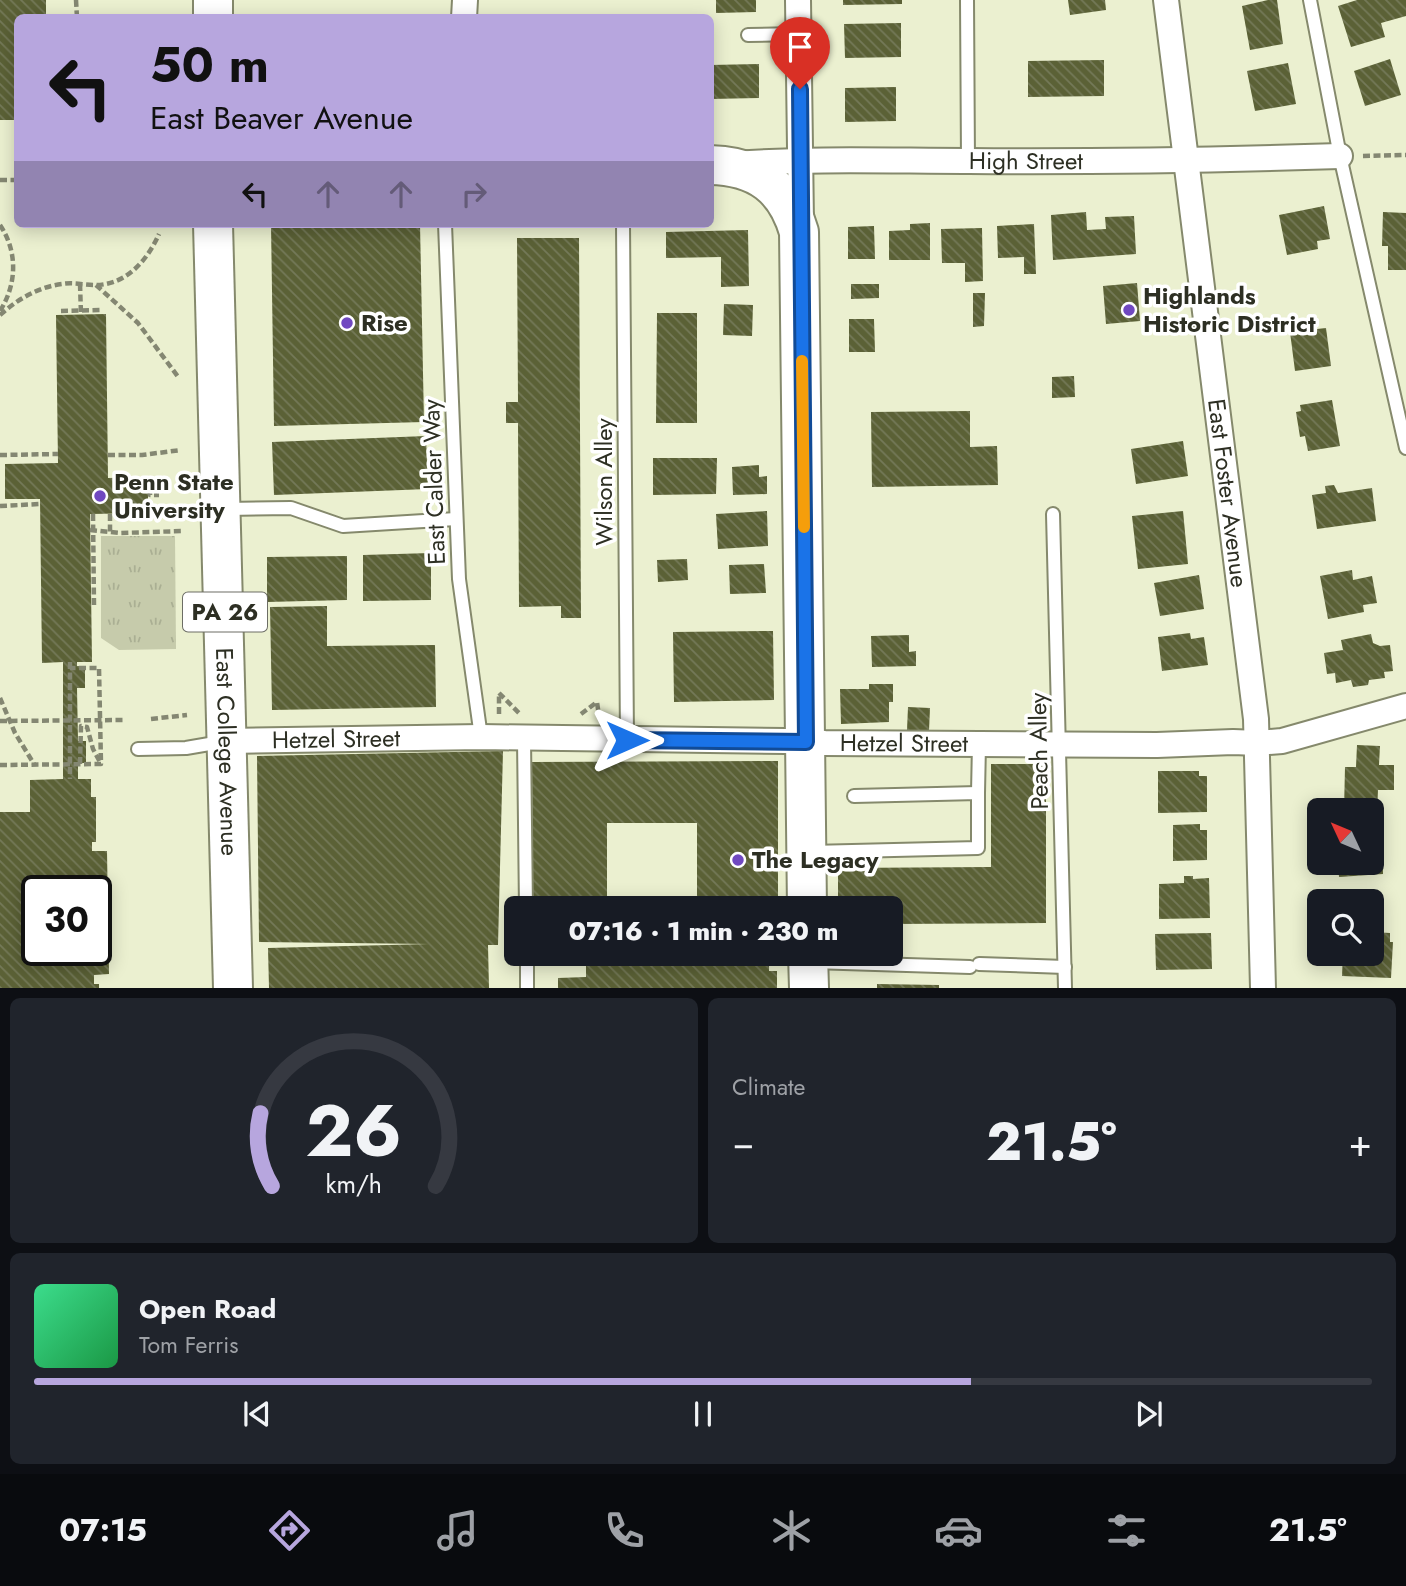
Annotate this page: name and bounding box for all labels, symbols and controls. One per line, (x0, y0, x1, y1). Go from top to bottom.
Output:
pin (770, 17, 830, 89)
icon: arrive (781, 28, 819, 66)
text: 50 m (150, 30, 269, 100)
icon: left (35, 42, 126, 133)
text: East Beaver Avenue (150, 95, 413, 141)
street label: High Street (969, 143, 1083, 178)
icon: left (236, 175, 274, 213)
icon: ahead (309, 175, 347, 213)
icon: ahead (382, 175, 420, 213)
icon: right (455, 175, 493, 213)
place label: Highlands Historic District (1143, 278, 1316, 341)
marker: Highlands Historic District (1121, 302, 1137, 318)
place label: Rise (361, 305, 408, 340)
marker: Rise (339, 315, 355, 331)
street label: East Foster Avenue (1199, 397, 1257, 589)
street label: East Calder Way (413, 398, 454, 565)
street label: Wilson Alley (586, 418, 621, 546)
place label: Penn State University (114, 464, 234, 527)
marker: Penn State University (92, 488, 108, 504)
road number: PA 26 (183, 592, 267, 632)
street label: East College Avenue (207, 647, 248, 856)
street label: Peach Alley (1020, 692, 1057, 810)
position arrow (590, 703, 664, 777)
street label: Hetzel Street (271, 720, 401, 757)
street label: Hetzel Street (840, 725, 968, 761)
north arrow (1307, 798, 1384, 875)
map controls (1307, 798, 1384, 966)
place label: The Legacy (752, 842, 879, 877)
marker: The Legacy (730, 852, 746, 868)
speed limit sign: 30 (21, 875, 112, 966)
button: search (1307, 889, 1384, 966)
text: 07:16 · 1 min · 230 m (568, 912, 839, 950)
text: Climate (732, 1070, 805, 1104)
text: 26 (306, 1079, 402, 1184)
text: 21.5° (986, 1104, 1117, 1180)
text: − (732, 1115, 754, 1170)
text: + (1349, 1115, 1372, 1170)
text: km/h (326, 1166, 382, 1202)
text: Open Road (139, 1290, 276, 1328)
text: Tom Ferris (139, 1328, 238, 1362)
icon: previous (238, 1395, 276, 1433)
icon: pause (684, 1395, 722, 1433)
icon: next (1130, 1395, 1168, 1433)
icon: directions (265, 1506, 314, 1555)
icon: music (433, 1506, 482, 1555)
icon: phone (600, 1506, 649, 1555)
icon: climate (767, 1506, 816, 1555)
icon: car (934, 1506, 983, 1555)
icon: filters (1102, 1506, 1151, 1555)
text: 07:15 (59, 1507, 147, 1553)
text: 21.5° (1269, 1507, 1347, 1553)

